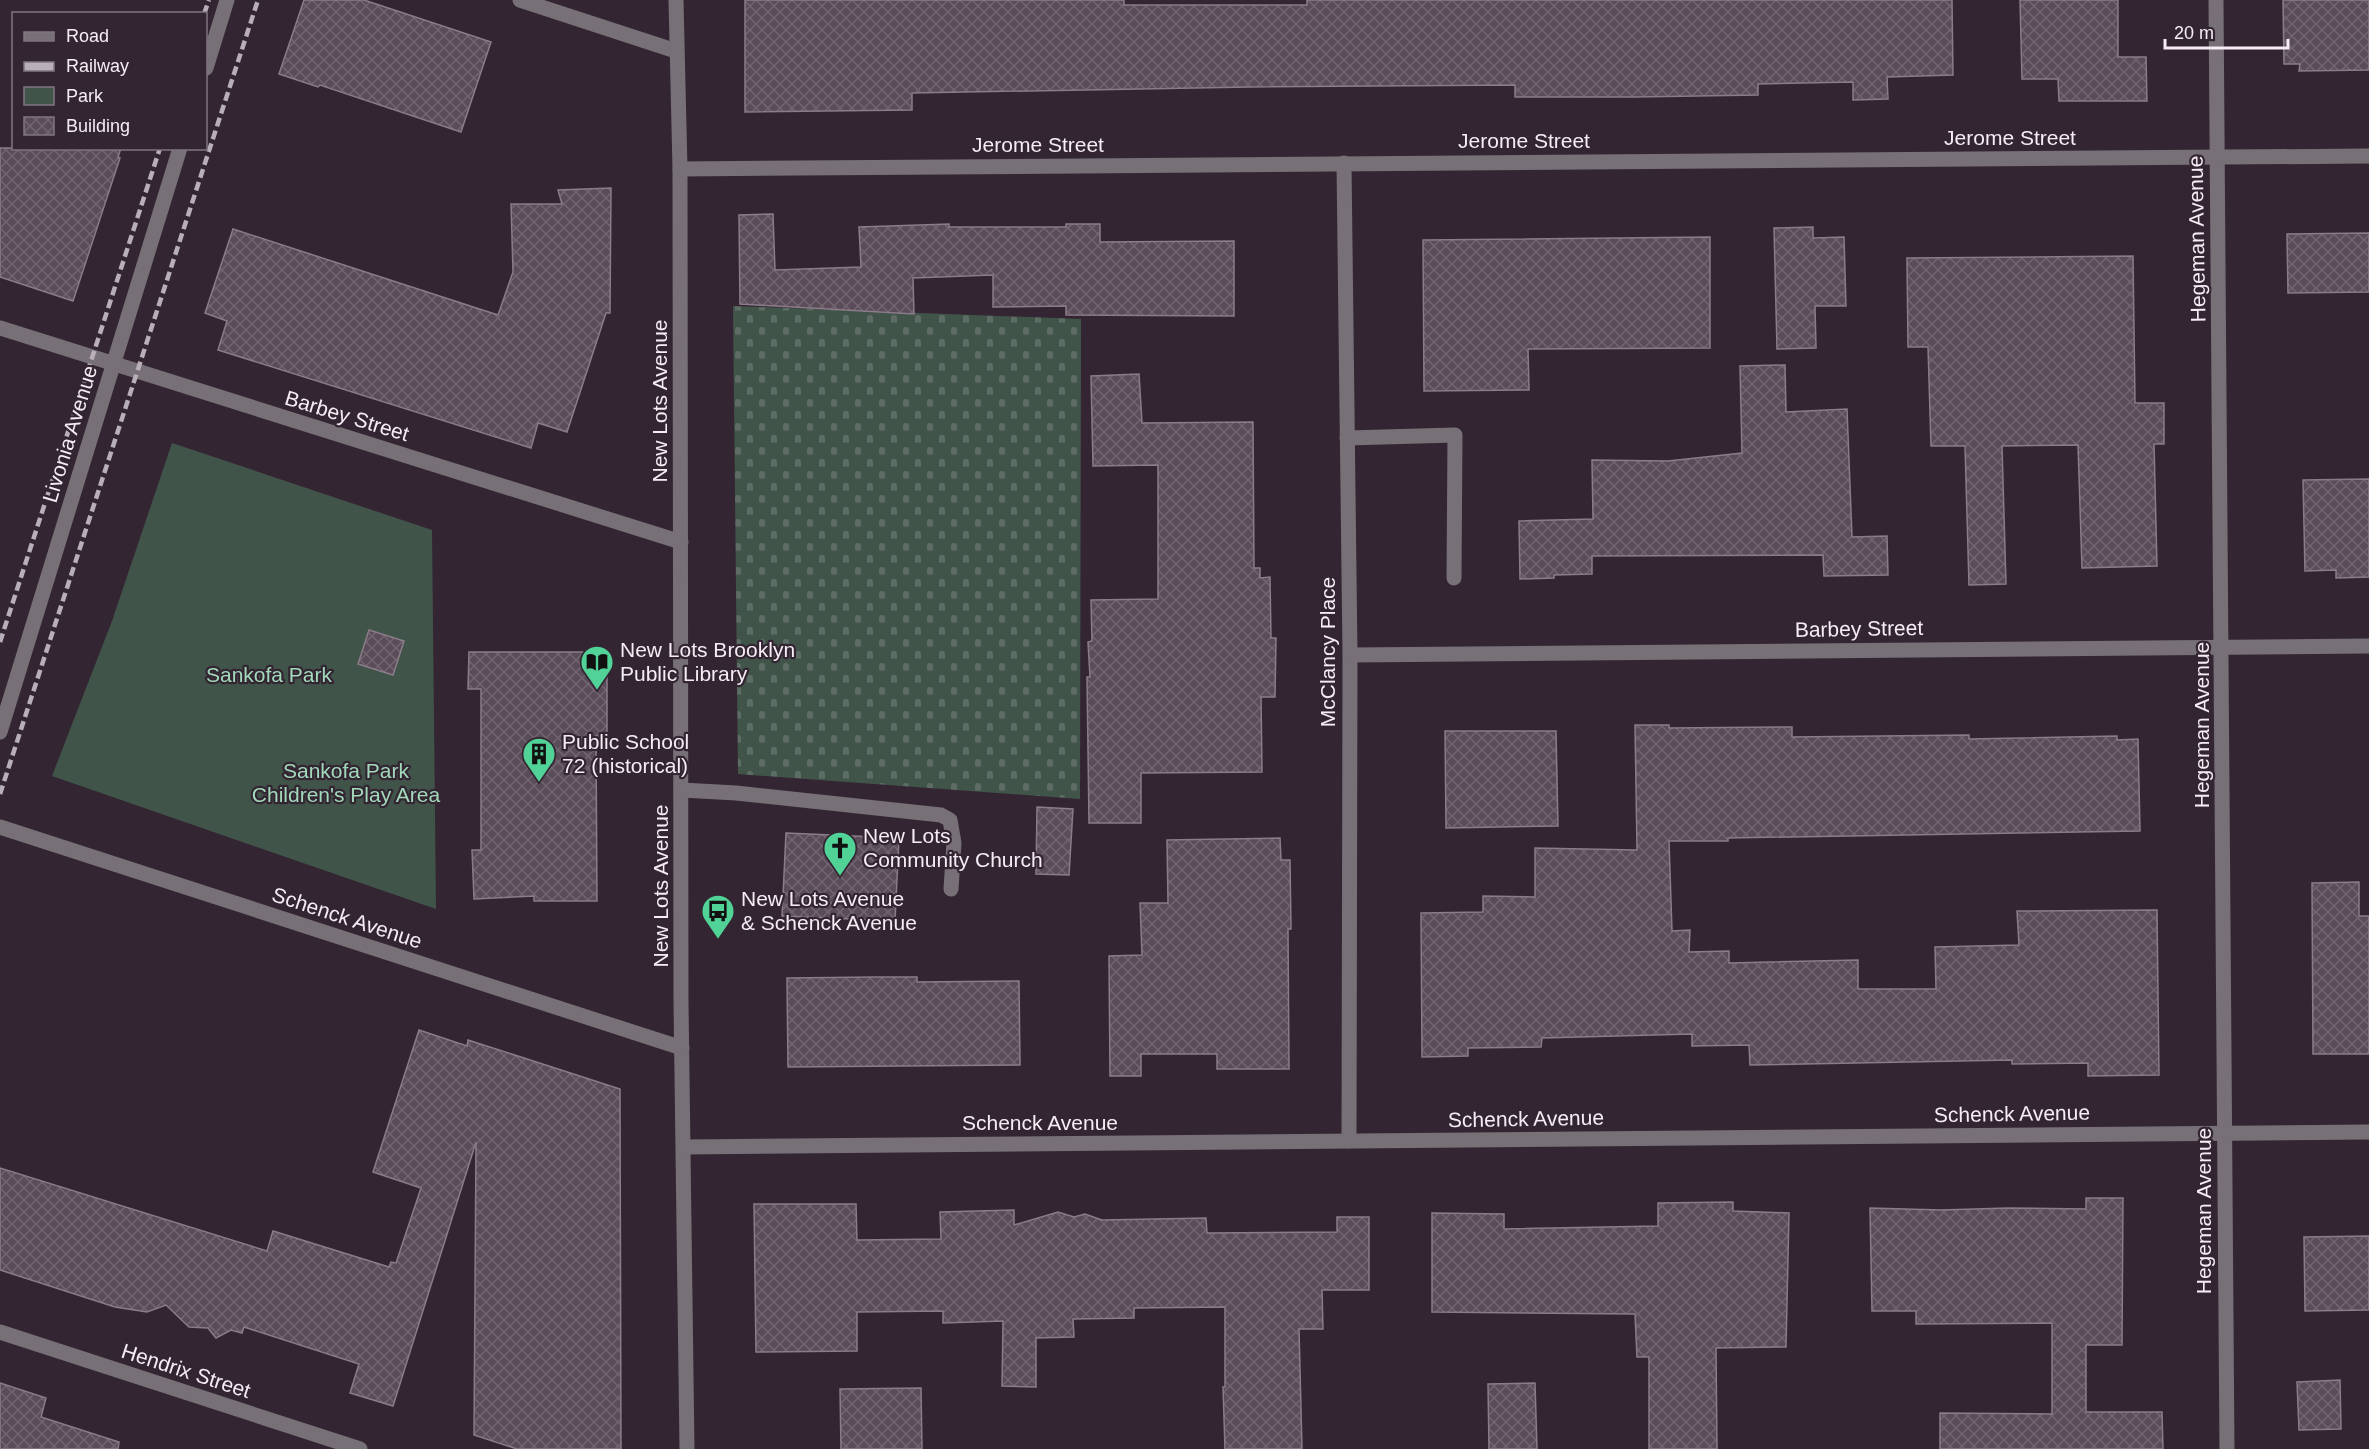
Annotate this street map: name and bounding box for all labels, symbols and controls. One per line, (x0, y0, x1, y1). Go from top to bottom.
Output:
legend (12, 12, 207, 150)
scale bar (2165, 12, 2288, 50)
text: 20 m (2174, 23, 2214, 43)
text: Road (66, 26, 109, 46)
text: Railway (66, 56, 129, 76)
text: Park (66, 86, 104, 106)
text: Building (66, 116, 130, 136)
street label: Jerome Street (1944, 126, 2076, 149)
street label: Jerome Street (1458, 129, 1590, 152)
street label: Jerome Street (972, 133, 1104, 156)
street label: Hegeman Avenue (2184, 156, 2209, 322)
street label: New Lots Avenue (648, 319, 671, 483)
street label: Livonia Avenue (38, 363, 101, 505)
street label: Barbey Street (282, 386, 412, 445)
street label: McClancy Place (1316, 577, 1339, 727)
street label: Barbey Street (1795, 616, 1924, 641)
place label: New Lots Brooklyn Public Library (620, 638, 795, 685)
street label: Hegeman Avenue (2190, 642, 2213, 808)
library icon: New Lots Brooklyn Public Library (579, 644, 615, 691)
park label: Sankofa Park (206, 663, 333, 686)
place label: Public School 72 (historical) (562, 730, 689, 777)
building icon: Public School 72 (historical) (521, 736, 557, 783)
park label: Sankofa Park Children's Play Area (252, 759, 441, 806)
street label: New Lots Avenue (649, 804, 672, 968)
place label: New Lots Community Church (863, 824, 1043, 871)
church icon: New Lots Community Church (822, 830, 858, 877)
street label: Schenck Avenue (269, 882, 425, 953)
place label: New Lots Avenue & Schenck Avenue (741, 887, 917, 934)
bus stop icon: New Lots Avenue & Schenck Avenue (700, 893, 736, 940)
street label: Schenck Avenue (1934, 1101, 2090, 1126)
street label: Schenck Avenue (1448, 1106, 1604, 1131)
street label: Schenck Avenue (962, 1111, 1118, 1134)
street label: Hegeman Avenue (2192, 1128, 2215, 1294)
street label: Hendrix Street (119, 1339, 254, 1402)

